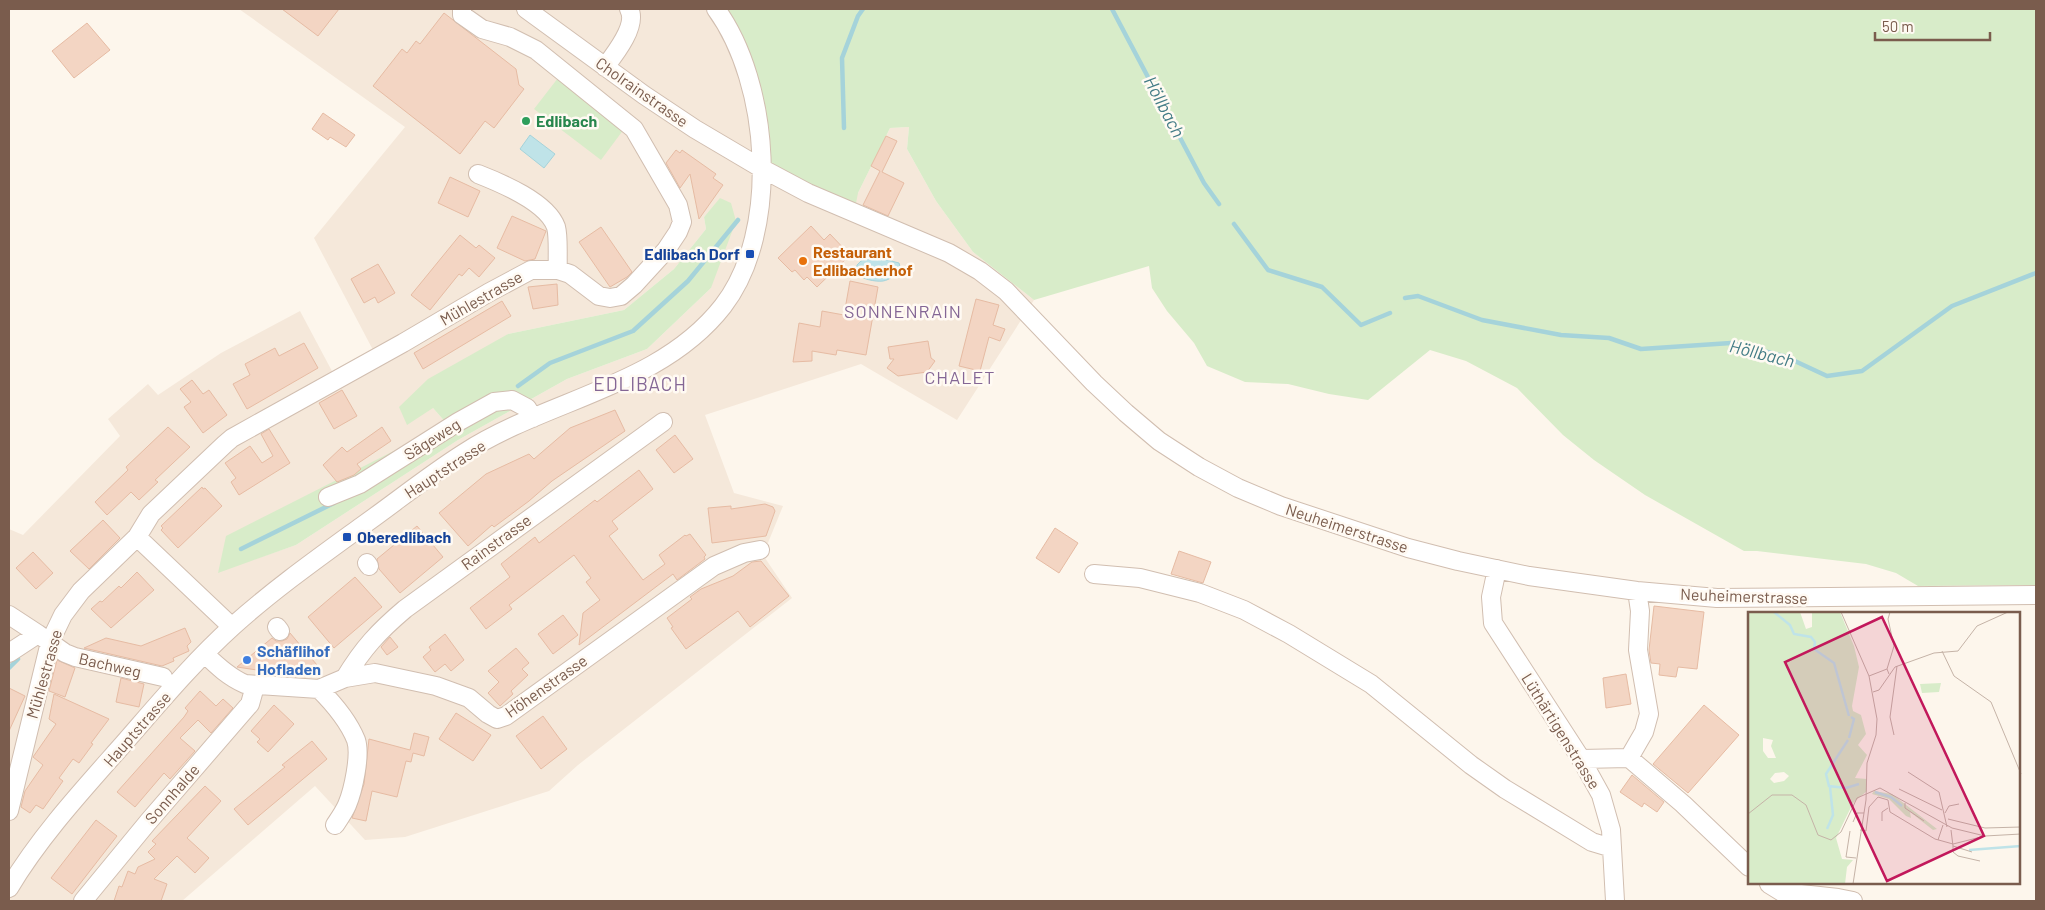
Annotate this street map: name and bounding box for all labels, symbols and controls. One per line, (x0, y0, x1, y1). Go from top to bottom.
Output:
scale bar (1875, 10, 1990, 42)
text: 50 m (1882, 17, 1914, 35)
street label: Cholrainstrasse (592, 53, 692, 130)
water label: Höllbach (1140, 72, 1190, 141)
place label: Edlibach (536, 111, 597, 130)
marker: Edlibach (520, 115, 532, 127)
place label: Restaurant Edlibacherhof (813, 242, 913, 279)
place label: Edlibach Dorf (644, 244, 740, 263)
marker: Edlibach Dorf (744, 248, 756, 260)
marker: Restaurant Edlibacherhof (797, 255, 809, 267)
street label: Mühlestrasse (436, 266, 525, 329)
district label: SONNENRAIN (844, 300, 962, 322)
water label: Höllbach (1727, 334, 1797, 372)
district label: CHALET (924, 366, 996, 388)
district label: EDLIBACH (593, 372, 687, 395)
street label: Sägeweg (400, 414, 463, 463)
street label: Hauptstrasse (401, 435, 489, 502)
street label: Neuheimerstrasse (1284, 499, 1411, 556)
street label: Rainstrasse (457, 510, 534, 573)
place label: Oberedlibach (357, 527, 451, 546)
marker: Oberedlibach (341, 531, 353, 543)
street label: Neuheimerstrasse (1680, 584, 1808, 607)
inset map (1748, 612, 2020, 885)
street label: Mühlestrasse (22, 627, 65, 721)
place label: Schäflihof Hofladen (257, 641, 330, 678)
street label: Bachweg (77, 648, 143, 681)
street label: Höhenstrasse (501, 650, 590, 721)
marker: Schäflihof Hofladen (241, 654, 253, 666)
street label: Lüthärtigenstrasse (1518, 669, 1605, 792)
street label: Hauptstrasse (99, 687, 174, 770)
street label: Sonnhalde (140, 760, 203, 827)

